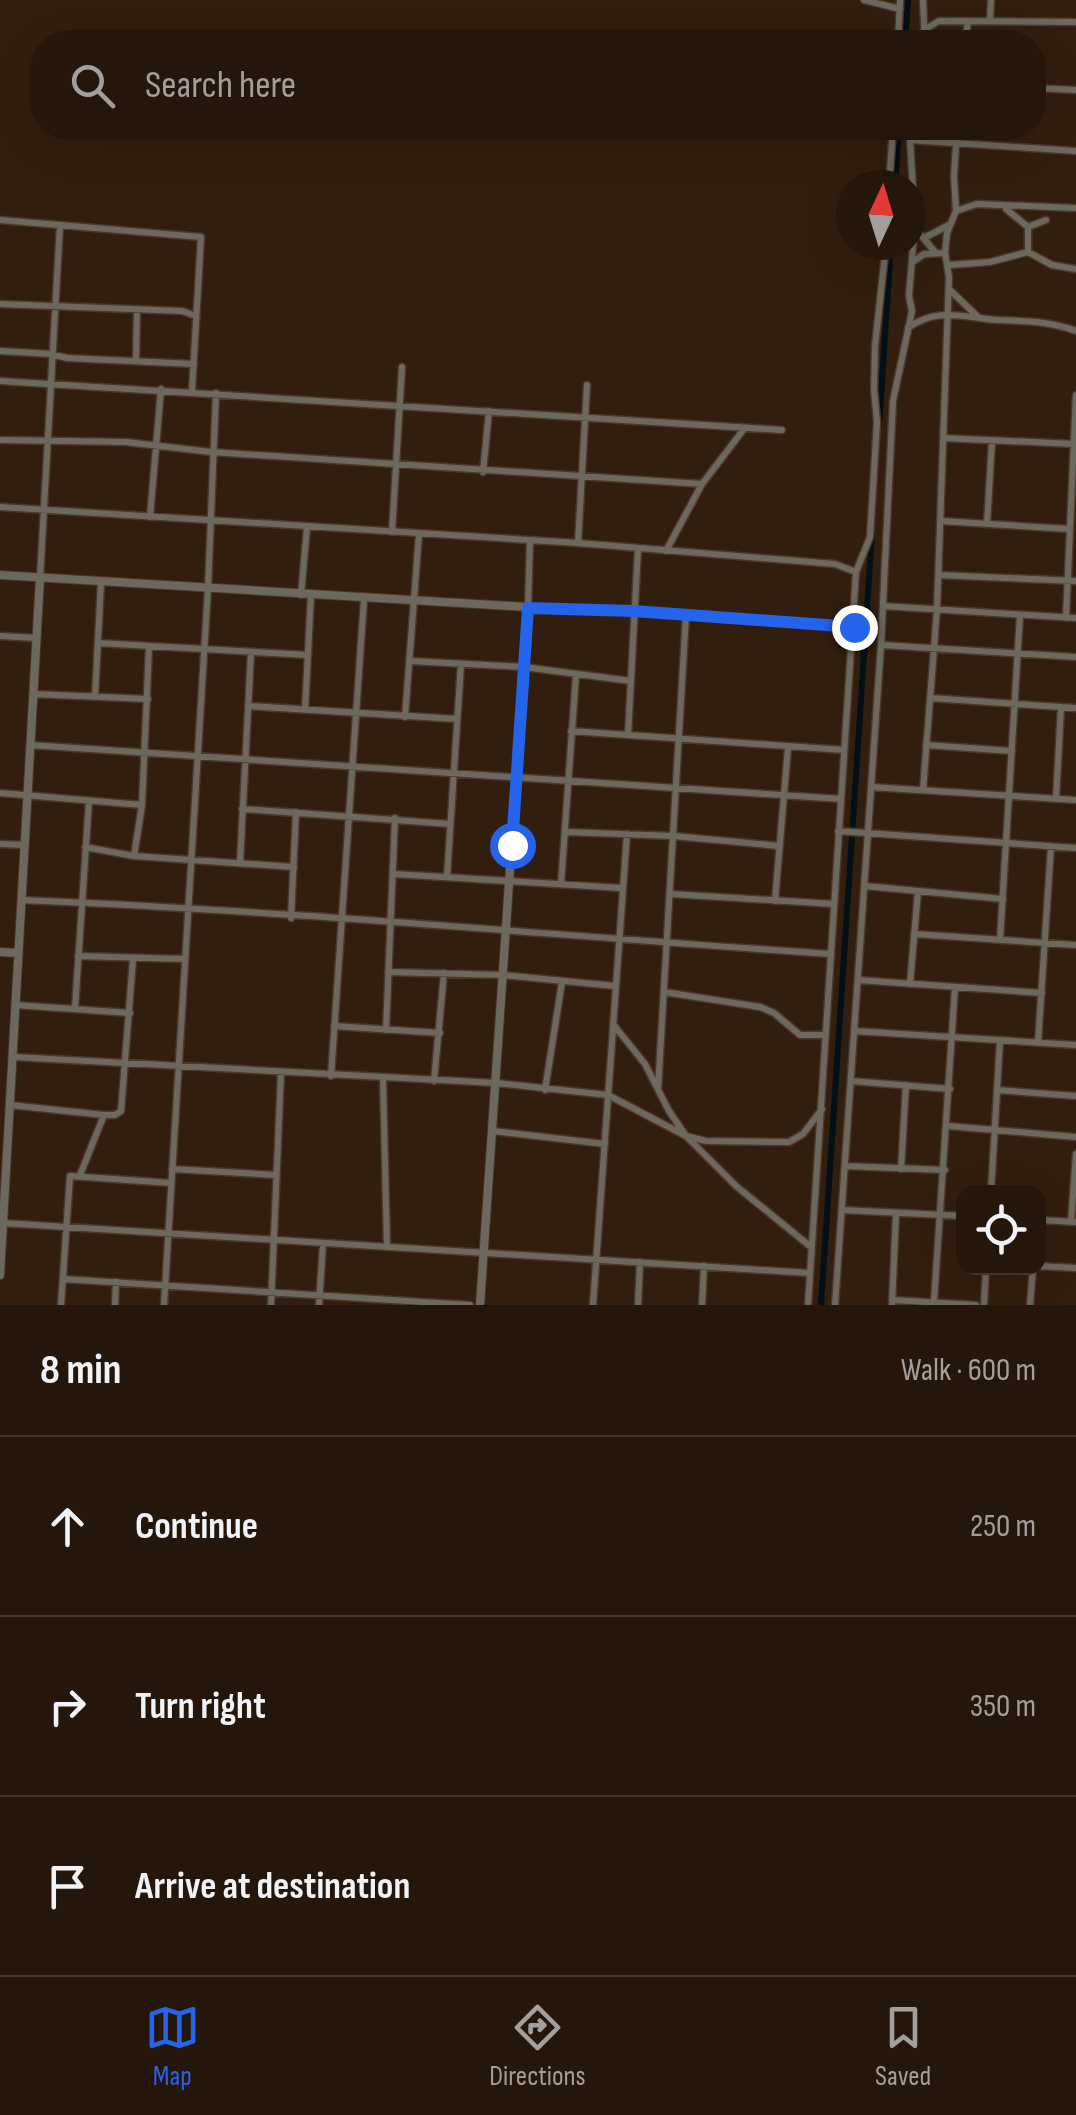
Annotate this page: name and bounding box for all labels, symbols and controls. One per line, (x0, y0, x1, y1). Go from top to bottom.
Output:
search box (30, 30, 1046, 140)
icon: search (65, 58, 120, 113)
text: Search here (145, 63, 296, 108)
north arrow (836, 170, 926, 260)
route end (832, 605, 878, 651)
route start (490, 823, 536, 869)
map controls (956, 1185, 1046, 1275)
button: locate (956, 1185, 1046, 1275)
text: 8 min (40, 1345, 121, 1396)
text: Walk · 600 m (901, 1351, 1036, 1390)
icon: ahead (40, 1499, 95, 1554)
text: Continue (135, 1504, 258, 1549)
text: 250 m (970, 1507, 1036, 1546)
icon: right (40, 1679, 95, 1734)
text: Turn right (135, 1684, 266, 1729)
text: 350 m (970, 1687, 1036, 1726)
icon: arrive (40, 1859, 95, 1914)
text: Arrive at destination (135, 1864, 410, 1909)
tab: Map (145, 2000, 200, 2093)
tab: Directions (489, 2000, 586, 2093)
tab: Saved (875, 2000, 931, 2093)

